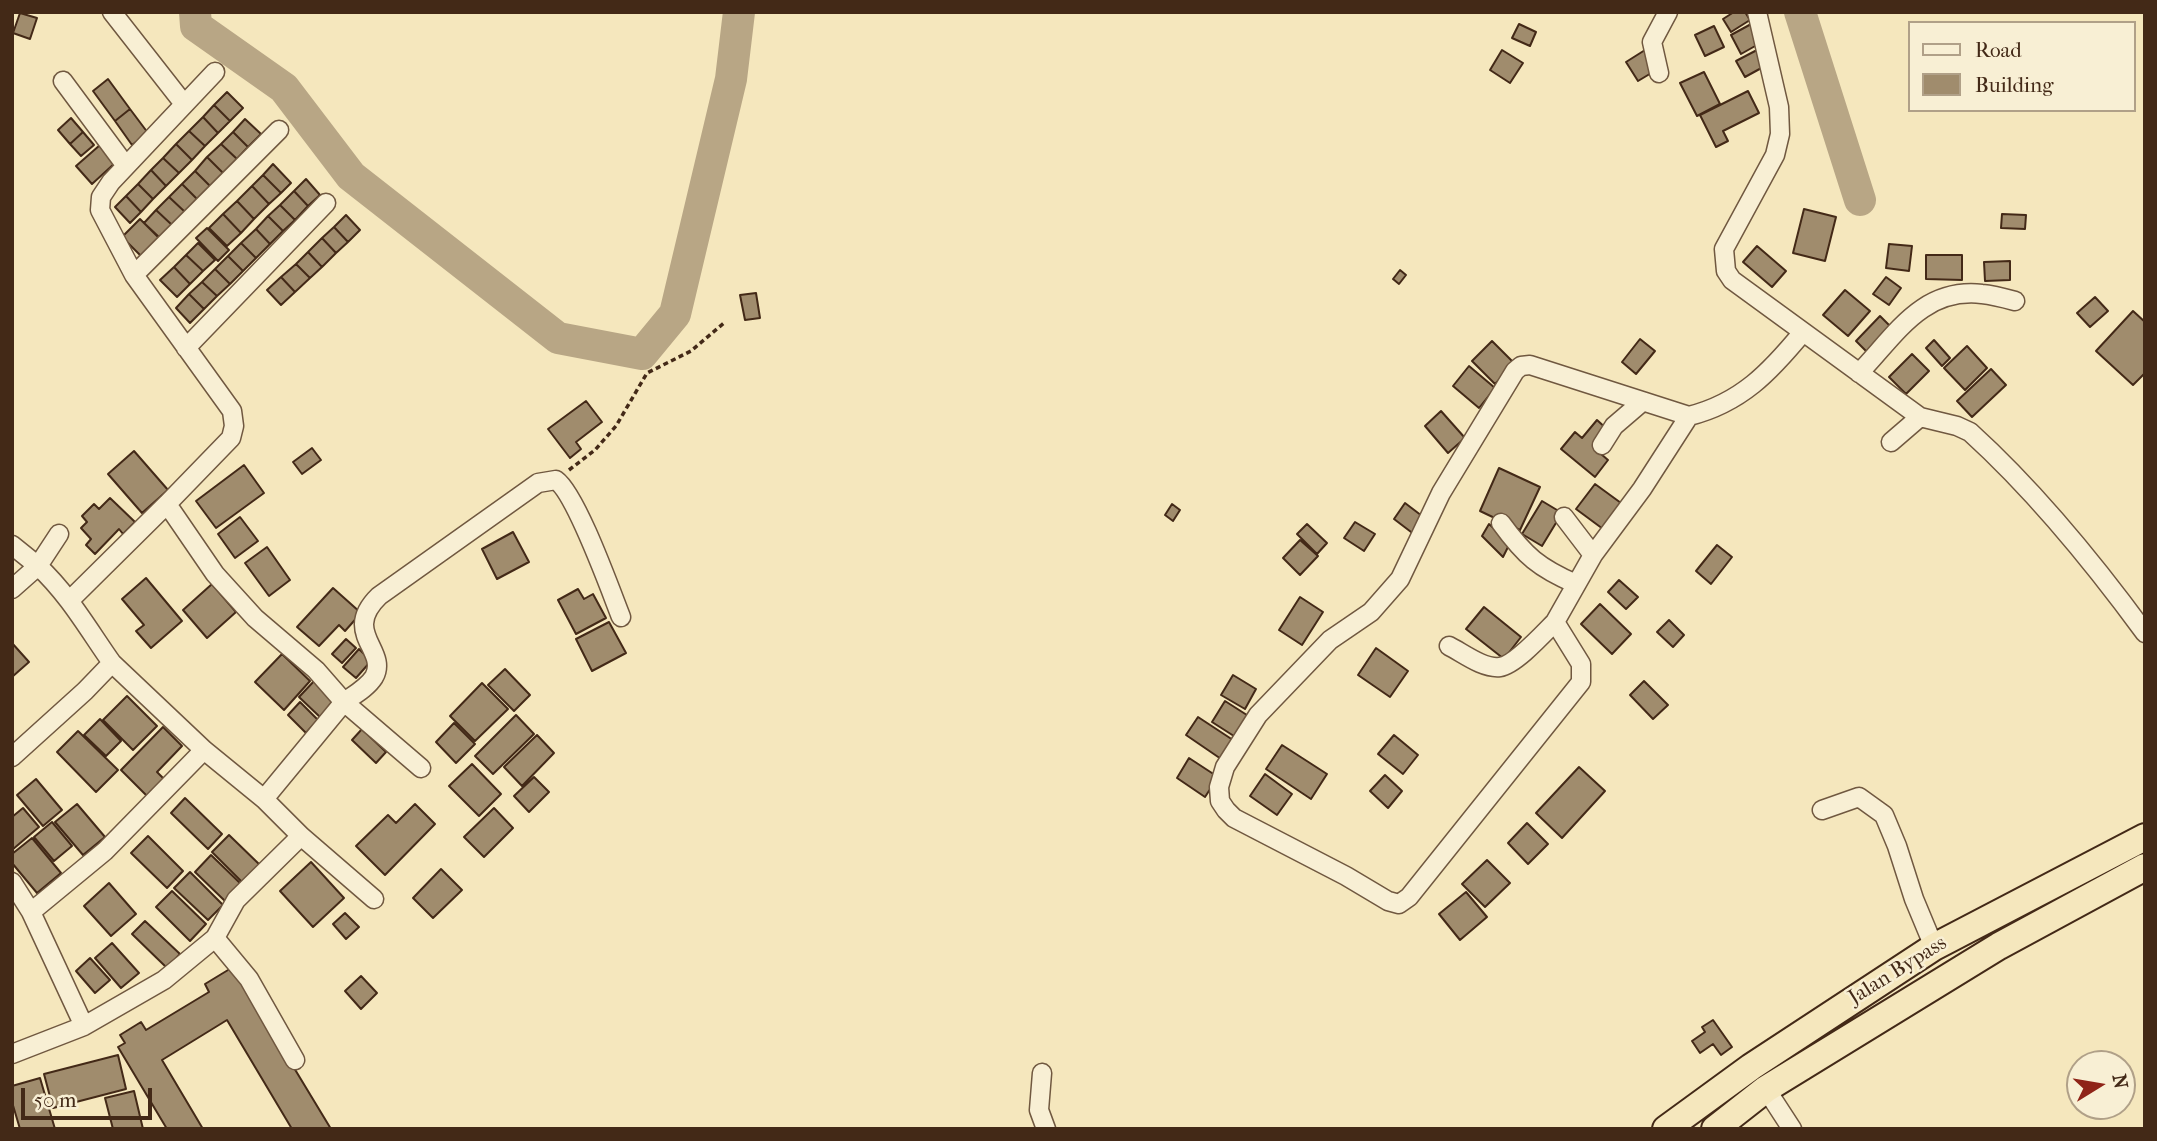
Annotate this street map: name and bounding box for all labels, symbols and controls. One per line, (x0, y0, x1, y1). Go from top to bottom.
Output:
legend (1909, 21, 2136, 112)
text: Road (1975, 38, 2022, 62)
text: Building (1975, 73, 2053, 97)
street label: Jalan Bypass (1844, 931, 1952, 1011)
north arrow (2066, 1050, 2136, 1120)
text: N (2107, 1072, 2132, 1091)
scale bar (24, 1074, 156, 1118)
text: 50 m (34, 1088, 77, 1112)

